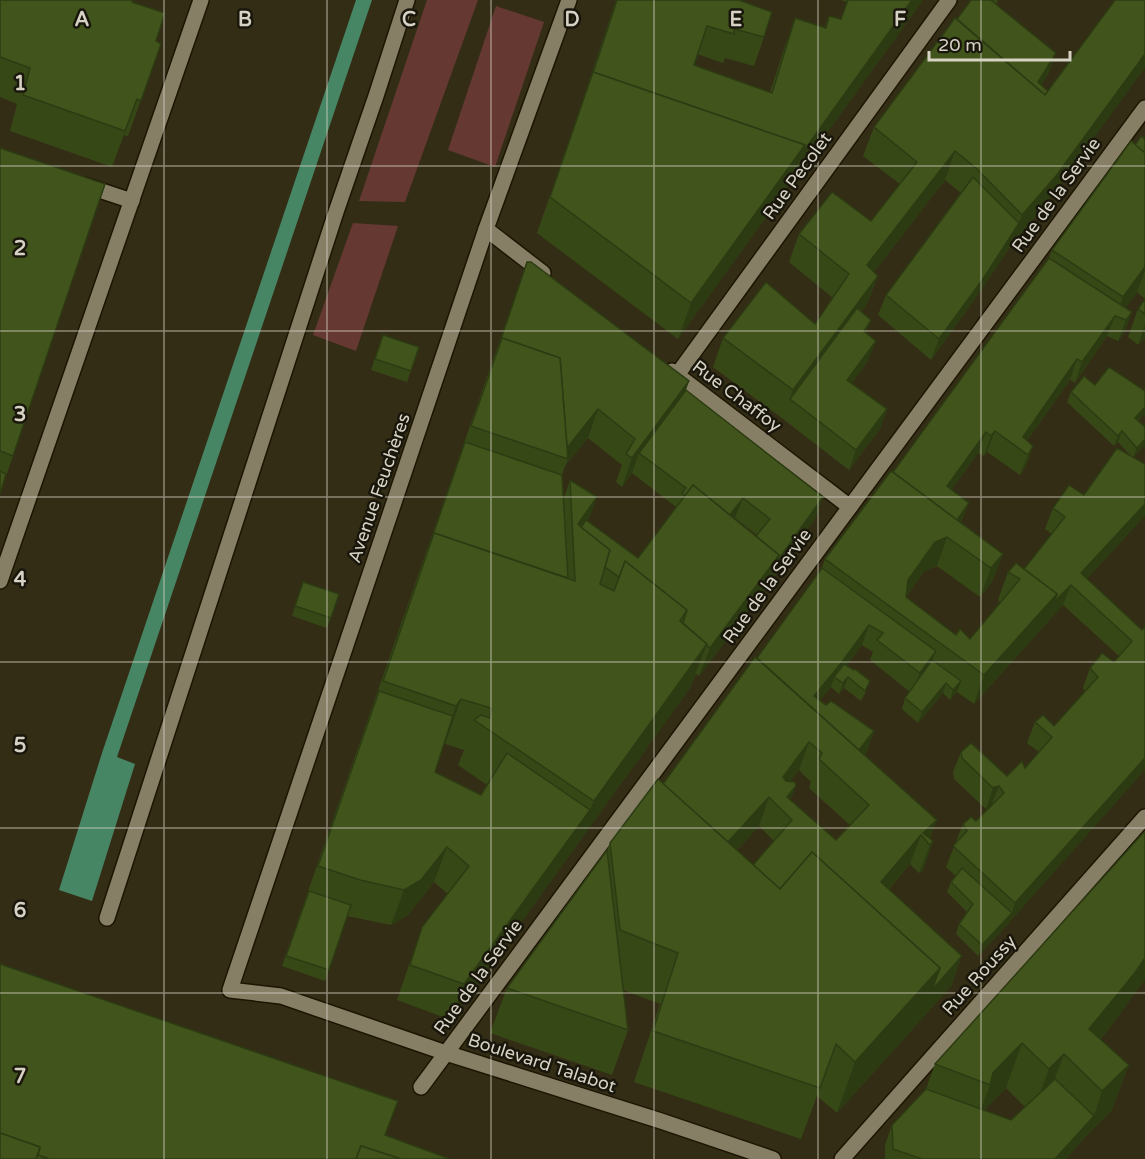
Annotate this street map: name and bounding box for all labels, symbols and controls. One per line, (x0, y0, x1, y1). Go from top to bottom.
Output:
text: A (75, 8, 90, 32)
text: B (238, 8, 252, 32)
text: C (402, 8, 416, 32)
text: D (564, 8, 580, 32)
text: E (730, 8, 743, 32)
text: F (894, 8, 906, 32)
scale bar (929, 24, 1070, 62)
text: 20 m (938, 34, 982, 56)
text: 1 (14, 72, 26, 96)
street label: Rue Pecolet (758, 128, 836, 224)
street label: Rue de la Servie (1007, 133, 1105, 257)
text: 2 (14, 237, 26, 261)
street label: Rue Chaffoy (688, 355, 786, 437)
text: 3 (14, 403, 26, 427)
street label: Avenue Feuchères (343, 410, 415, 566)
street label: Rue de la Servie (718, 524, 816, 648)
text: 4 (14, 568, 27, 592)
text: 5 (14, 734, 26, 758)
text: 6 (14, 899, 26, 923)
street label: Rue de la Servie (429, 915, 527, 1039)
street label: Rue Roussy (937, 930, 1021, 1020)
street label: Boulevard Talabot (465, 1029, 619, 1097)
text: 7 (14, 1065, 26, 1089)

